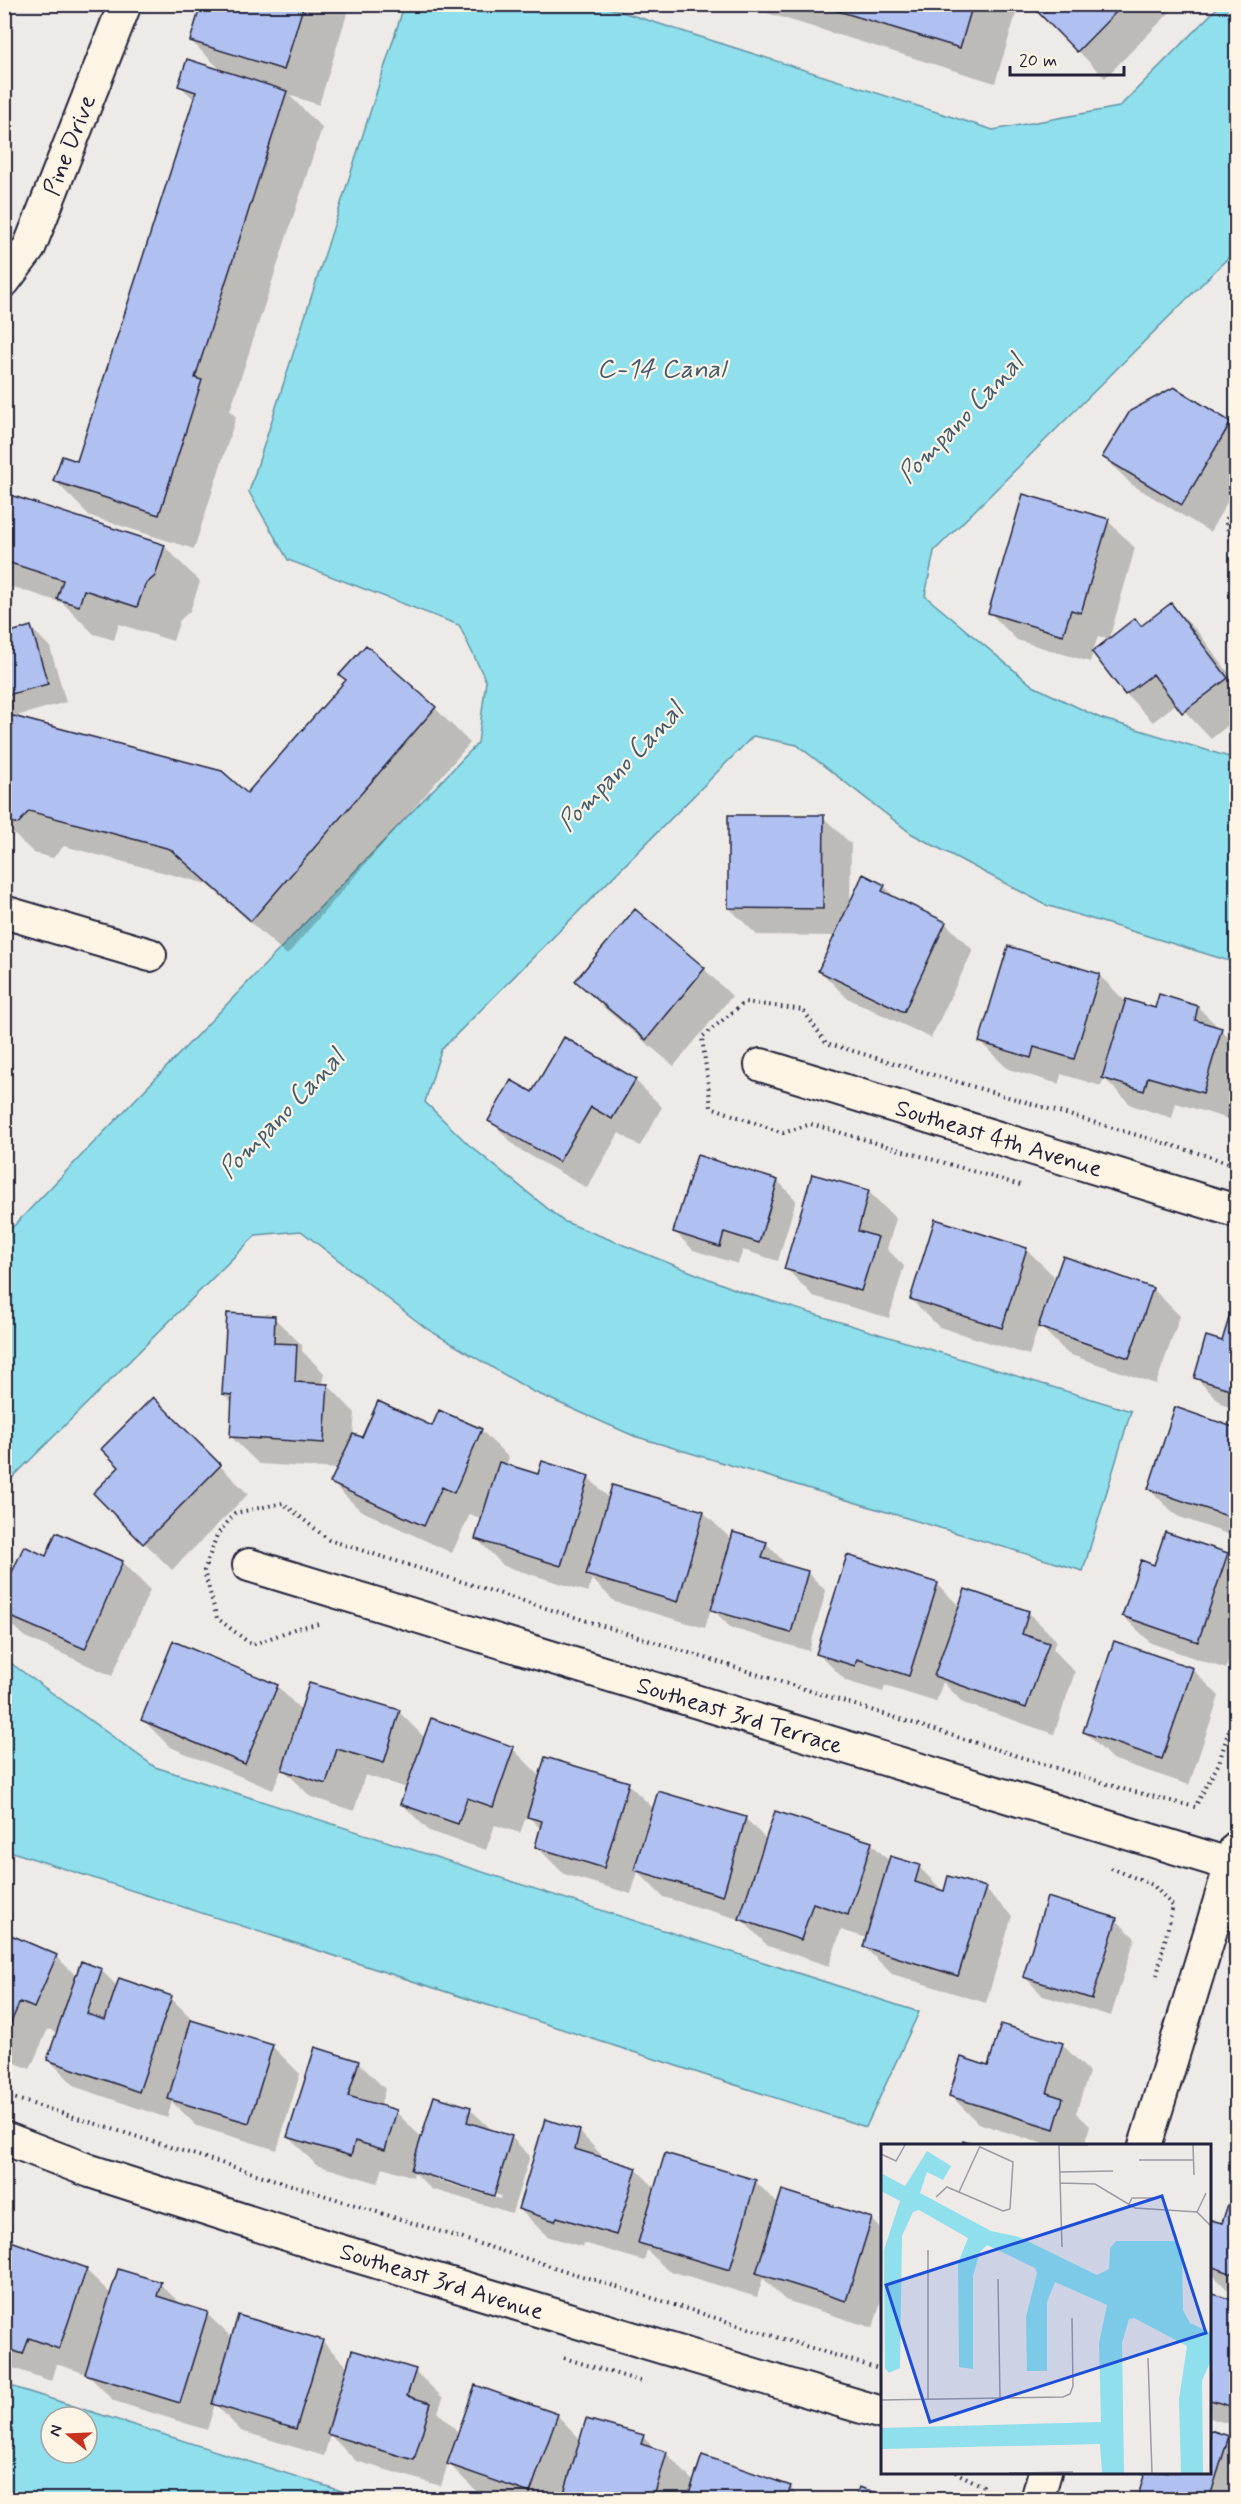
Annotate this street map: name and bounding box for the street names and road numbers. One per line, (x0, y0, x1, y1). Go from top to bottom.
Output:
street label: Pine Drive (37, 91, 104, 200)
street label: Southeast 4th Avenue (891, 1093, 1106, 1186)
street label: Southeast 3rd Terrace (633, 1670, 846, 1762)
street label: Southeast 3rd Avenue (336, 2237, 547, 2328)

